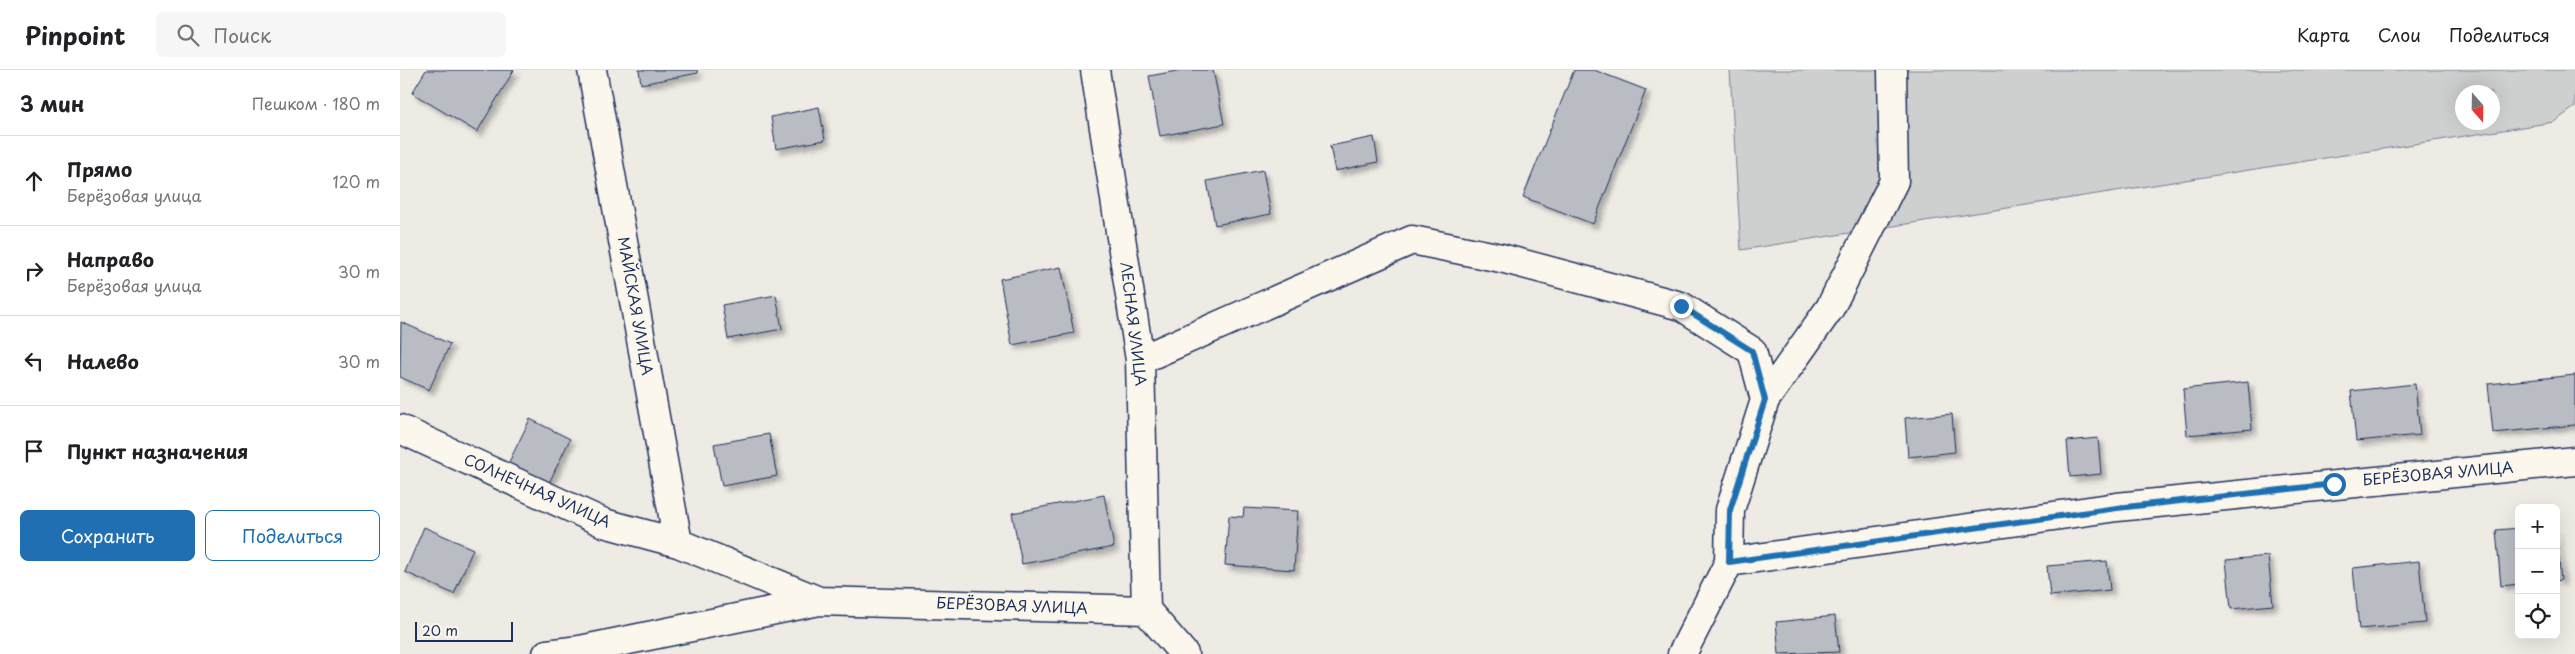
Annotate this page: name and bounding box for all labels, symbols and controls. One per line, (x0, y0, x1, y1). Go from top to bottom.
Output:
search box (156, 12, 506, 57)
text: Pinpoint (25, 17, 126, 53)
icon: search (174, 21, 202, 49)
text: Поиск (214, 21, 271, 49)
text: Карта (2297, 21, 2350, 48)
text: Слои (2378, 21, 2421, 48)
text: Поделиться (2449, 21, 2550, 48)
north arrow (2455, 85, 2500, 130)
text: 3 мин (20, 87, 84, 119)
text: Пешком · 180 m (252, 91, 380, 115)
text: Прямо (67, 155, 132, 183)
icon: ahead (20, 167, 48, 195)
text: 120 m (333, 169, 380, 193)
text: Берёзовая улица (67, 183, 202, 207)
street label: МАЙСКАЯ УЛИЦА (613, 235, 660, 377)
text: Направо (67, 245, 154, 273)
icon: right (20, 257, 48, 285)
text: 30 m (338, 259, 380, 283)
street label: ЛЕСНАЯ УЛИЦА (1115, 261, 1154, 387)
text: Берёзовая улица (67, 273, 202, 297)
route end (1670, 295, 1693, 318)
icon: left (20, 347, 48, 375)
text: Налево (67, 347, 139, 375)
text: 30 m (338, 349, 380, 373)
icon: arrive (20, 437, 48, 465)
text: Пункт назначения (67, 437, 248, 465)
street label: СОЛНЕЧНАЯ УЛИЦА (460, 447, 615, 532)
street label: БЕРЁЗОВАЯ УЛИЦА (2362, 454, 2514, 491)
route start (2323, 473, 2346, 496)
map controls (2515, 504, 2560, 639)
button: + (2515, 504, 2560, 549)
button: Сохранить (20, 510, 195, 561)
button: Поделиться (205, 510, 380, 561)
button: − (2515, 549, 2560, 594)
street label: БЕРЁЗОВАЯ УЛИЦА (936, 590, 1088, 619)
button: locate (2515, 594, 2560, 639)
scale bar (415, 619, 512, 642)
text: 20 m (422, 620, 458, 641)

